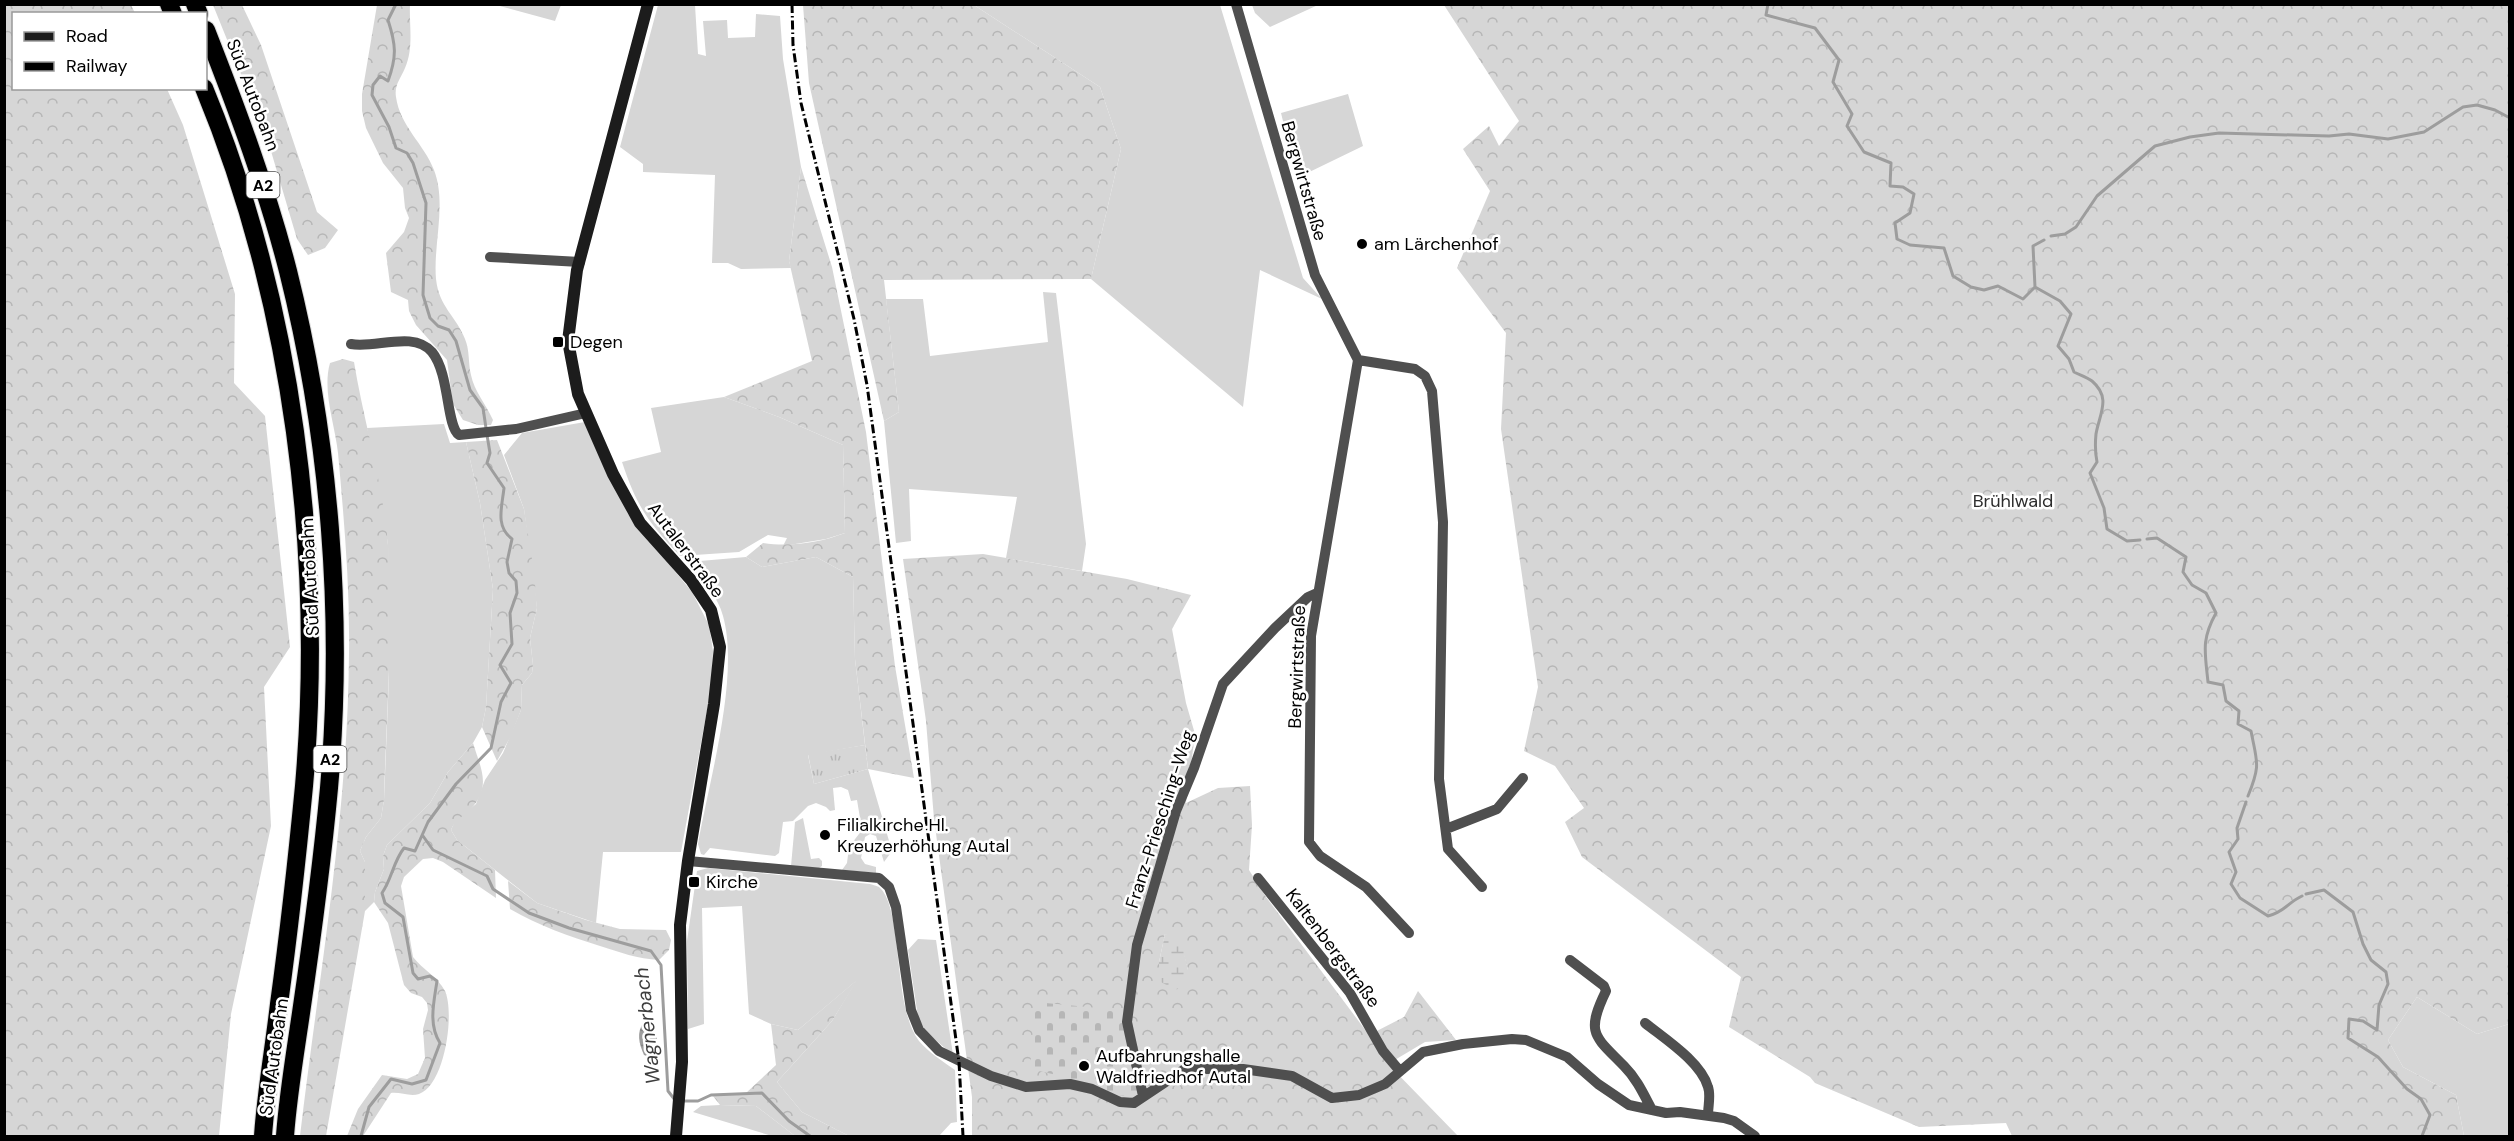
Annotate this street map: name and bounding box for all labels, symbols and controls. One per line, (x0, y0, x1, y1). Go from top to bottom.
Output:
legend (12, 12, 207, 90)
text: Road (66, 24, 108, 48)
street label: Süd Autobahn (221, 36, 285, 154)
text: Railway (66, 54, 128, 78)
street label: Bergwirtstraße (1275, 118, 1333, 244)
road number: A2 (246, 172, 280, 198)
place label: am Lärchenhof (1374, 232, 1499, 256)
marker: am Lärchenhof (1355, 237, 1369, 251)
place label: Degen (570, 330, 623, 354)
marker: Degen (551, 335, 565, 349)
park label: Brühlwald (1973, 489, 2053, 513)
street label: Autalerstraße (642, 497, 730, 603)
street label: Süd Autobahn (295, 517, 325, 637)
street label: Bergwirtstraße (1283, 605, 1311, 729)
street label: Franz-Priesching-Weg (1120, 727, 1200, 911)
road number: A2 (314, 746, 346, 772)
place label: Filialkirche Hl. Kreuzerhöhung Autal (837, 813, 1009, 858)
marker: Filialkirche Hl. Kreuzerhöhung Autal (818, 828, 832, 842)
place label: Kirche (706, 870, 758, 894)
marker: Kirche (687, 875, 701, 889)
street label: Kaltenbergstraße (1280, 884, 1386, 1012)
water label: Wagnerbach (628, 966, 666, 1086)
street label: Süd Autobahn (254, 997, 294, 1117)
place label: Aufbahrungshalle Waldfriedhof Autal (1096, 1044, 1251, 1089)
marker: Aufbahrungshalle Waldfriedhof Autal (1077, 1059, 1091, 1073)

